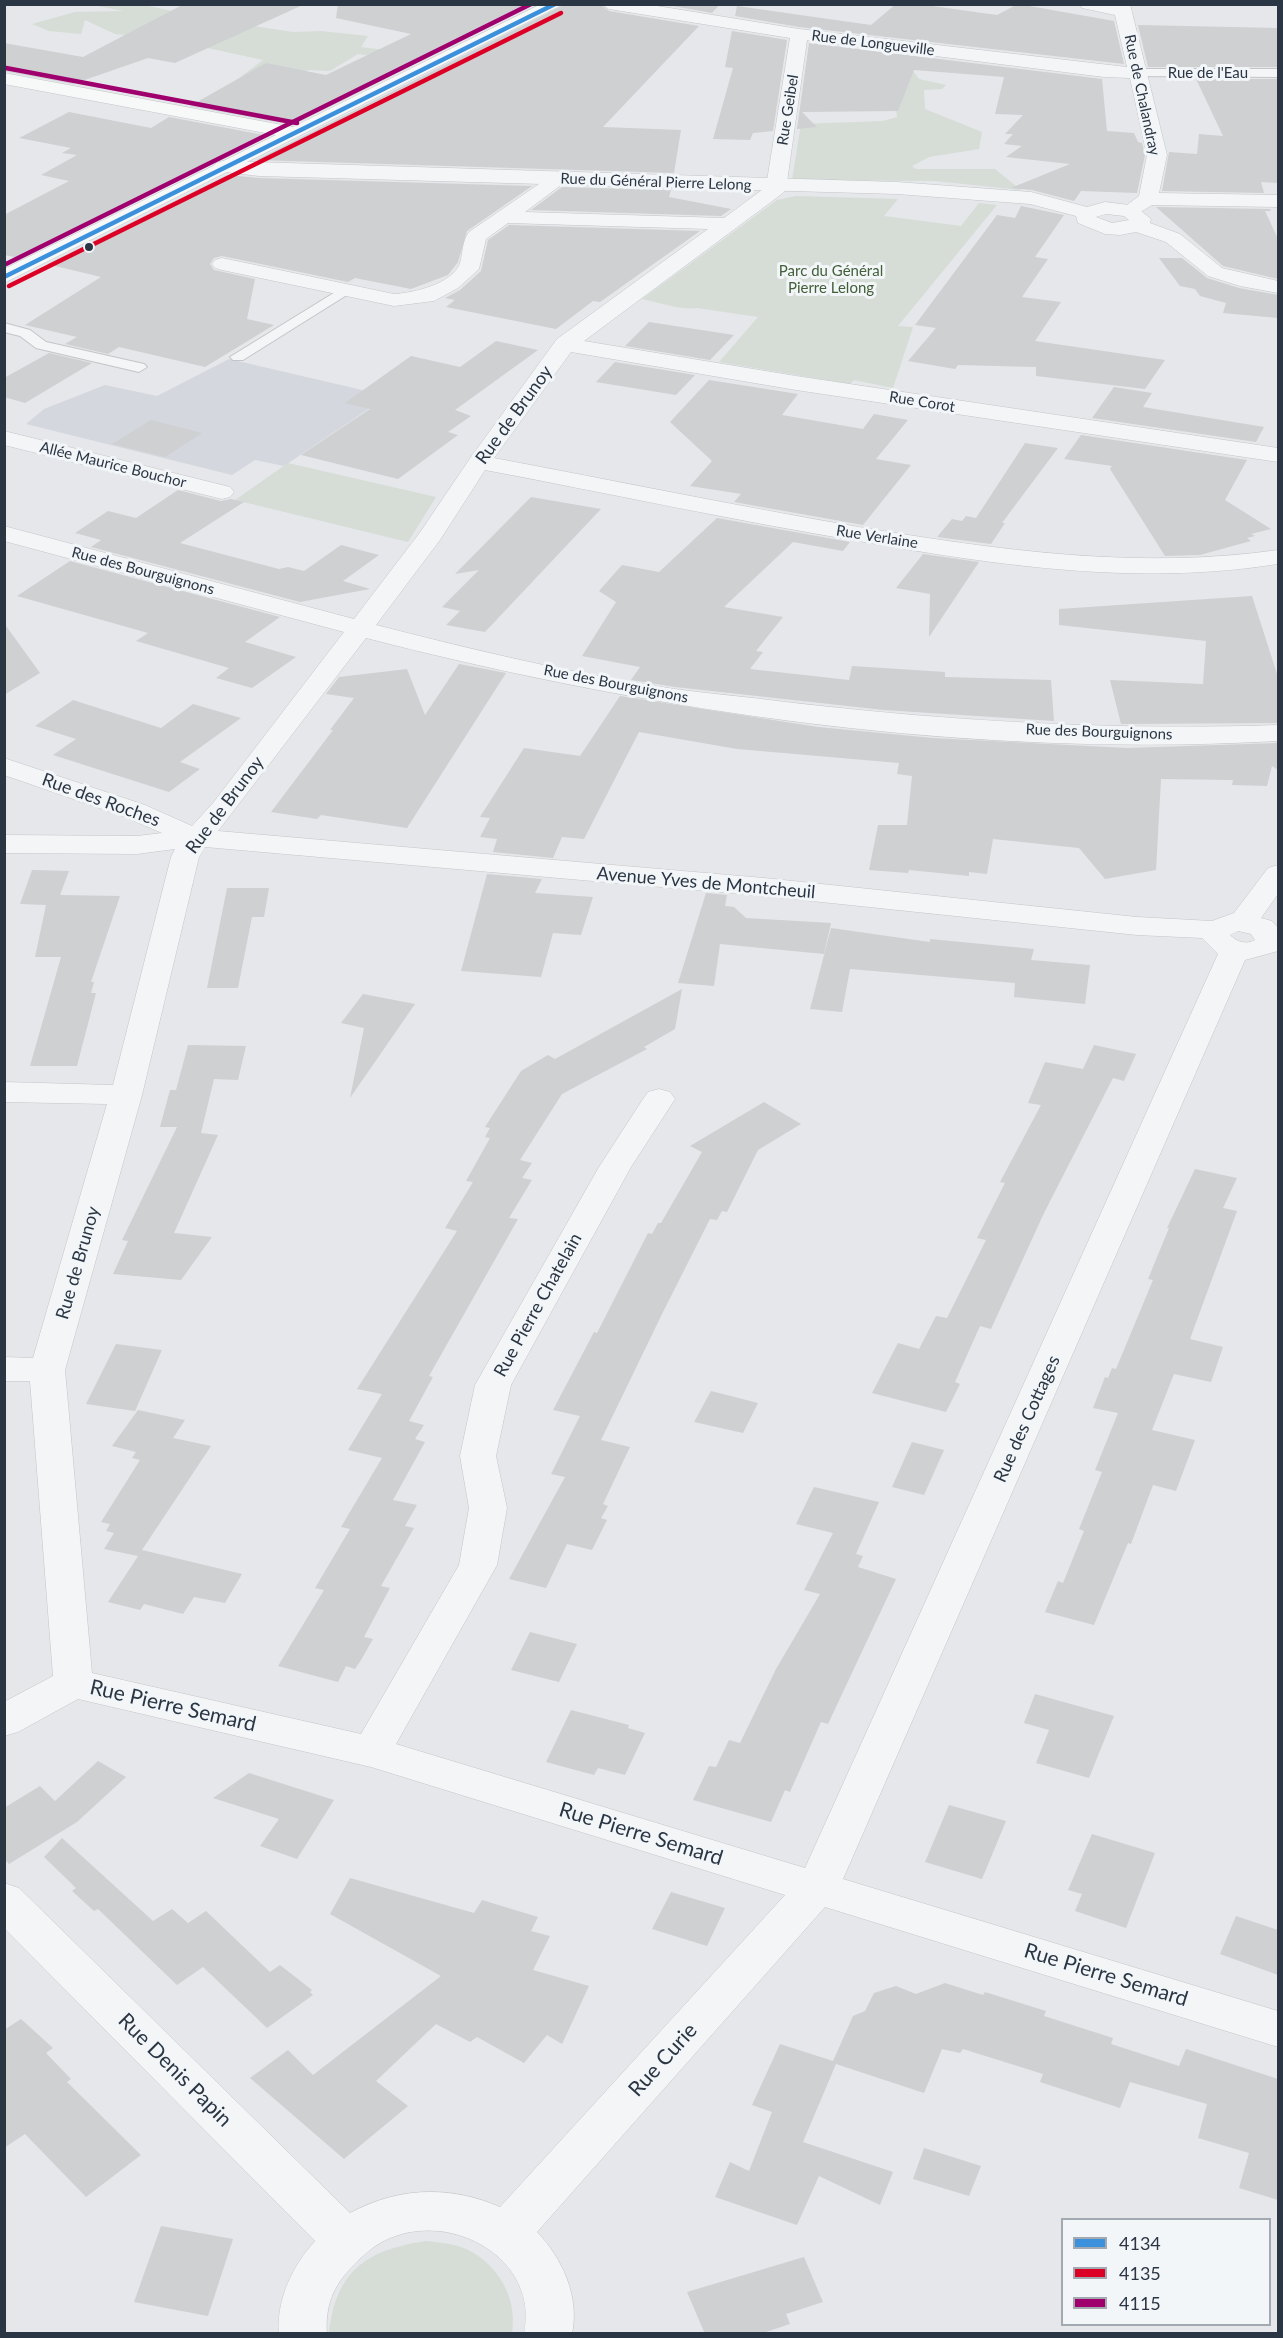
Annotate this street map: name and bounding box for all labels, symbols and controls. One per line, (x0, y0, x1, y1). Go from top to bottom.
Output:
street label: Rue de Longueville (811, 27, 935, 59)
street label: Rue de Chalandray (1120, 33, 1164, 157)
street label: Rue de l'Eau (1168, 64, 1248, 82)
street label: Rue Geibel (774, 73, 802, 147)
street label: Rue du Général Pierre Lelong (560, 170, 752, 194)
unlabelled marker (83, 241, 95, 253)
park label: Parc du Général Pierre Lelong (779, 262, 883, 297)
street label: Rue de Brunoy (471, 362, 557, 468)
street label: Rue Corot (888, 388, 956, 416)
street label: Allée Maurice Bouchor (38, 438, 188, 492)
street label: Rue Verlaine (835, 522, 919, 552)
street label: Rue des Bourguignons (70, 543, 216, 599)
street label: Rue des Bourguignons (542, 661, 690, 707)
street label: Rue des Bourguignons (1025, 720, 1173, 744)
street label: Rue de Brunoy (181, 752, 269, 858)
street label: Rue des Roches (39, 769, 163, 831)
street label: Avenue Yves de Montcheuil (596, 863, 816, 903)
street label: Rue de Brunoy (52, 1204, 104, 1322)
street label: Rue Pierre Chatelain (490, 1229, 586, 1381)
street label: Rue des Cottages (989, 1352, 1065, 1486)
street label: Rue Pierre Semard (87, 1675, 259, 1737)
street label: Rue Pierre Semard (556, 1797, 726, 1871)
street label: Rue Pierre Semard (1021, 1938, 1191, 2012)
street label: Rue Denis Papin (113, 2008, 237, 2132)
street label: Rue Curie (623, 2018, 703, 2102)
legend (1061, 2218, 1271, 2326)
text: 4134 (1119, 2232, 1161, 2254)
text: 4135 (1119, 2262, 1161, 2284)
text: 4115 (1119, 2292, 1161, 2314)

